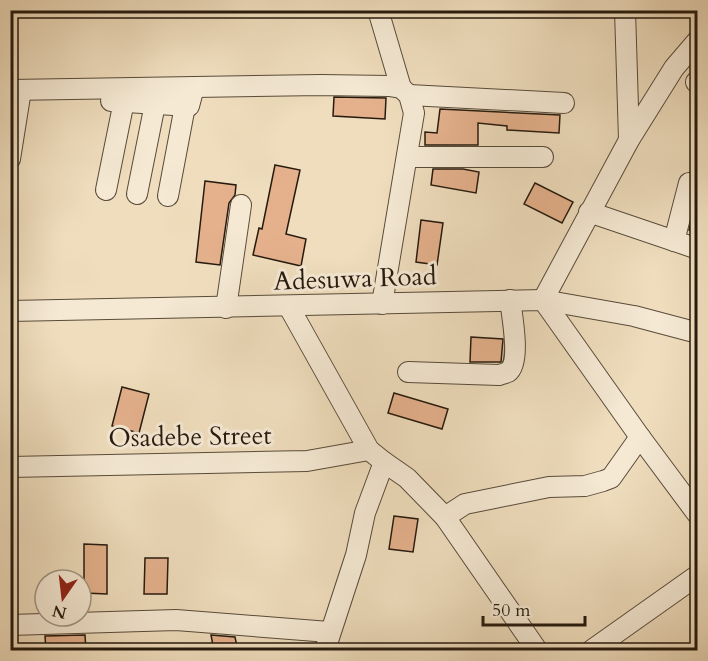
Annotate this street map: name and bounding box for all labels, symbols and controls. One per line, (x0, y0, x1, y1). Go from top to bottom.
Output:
street label: Adesuwa Road (273, 258, 437, 299)
street label: Osadebe Street (108, 418, 272, 455)
north arrow (33, 568, 93, 628)
scale bar (483, 589, 585, 627)
text: 50 m (492, 598, 531, 623)
text: N (50, 599, 69, 624)

